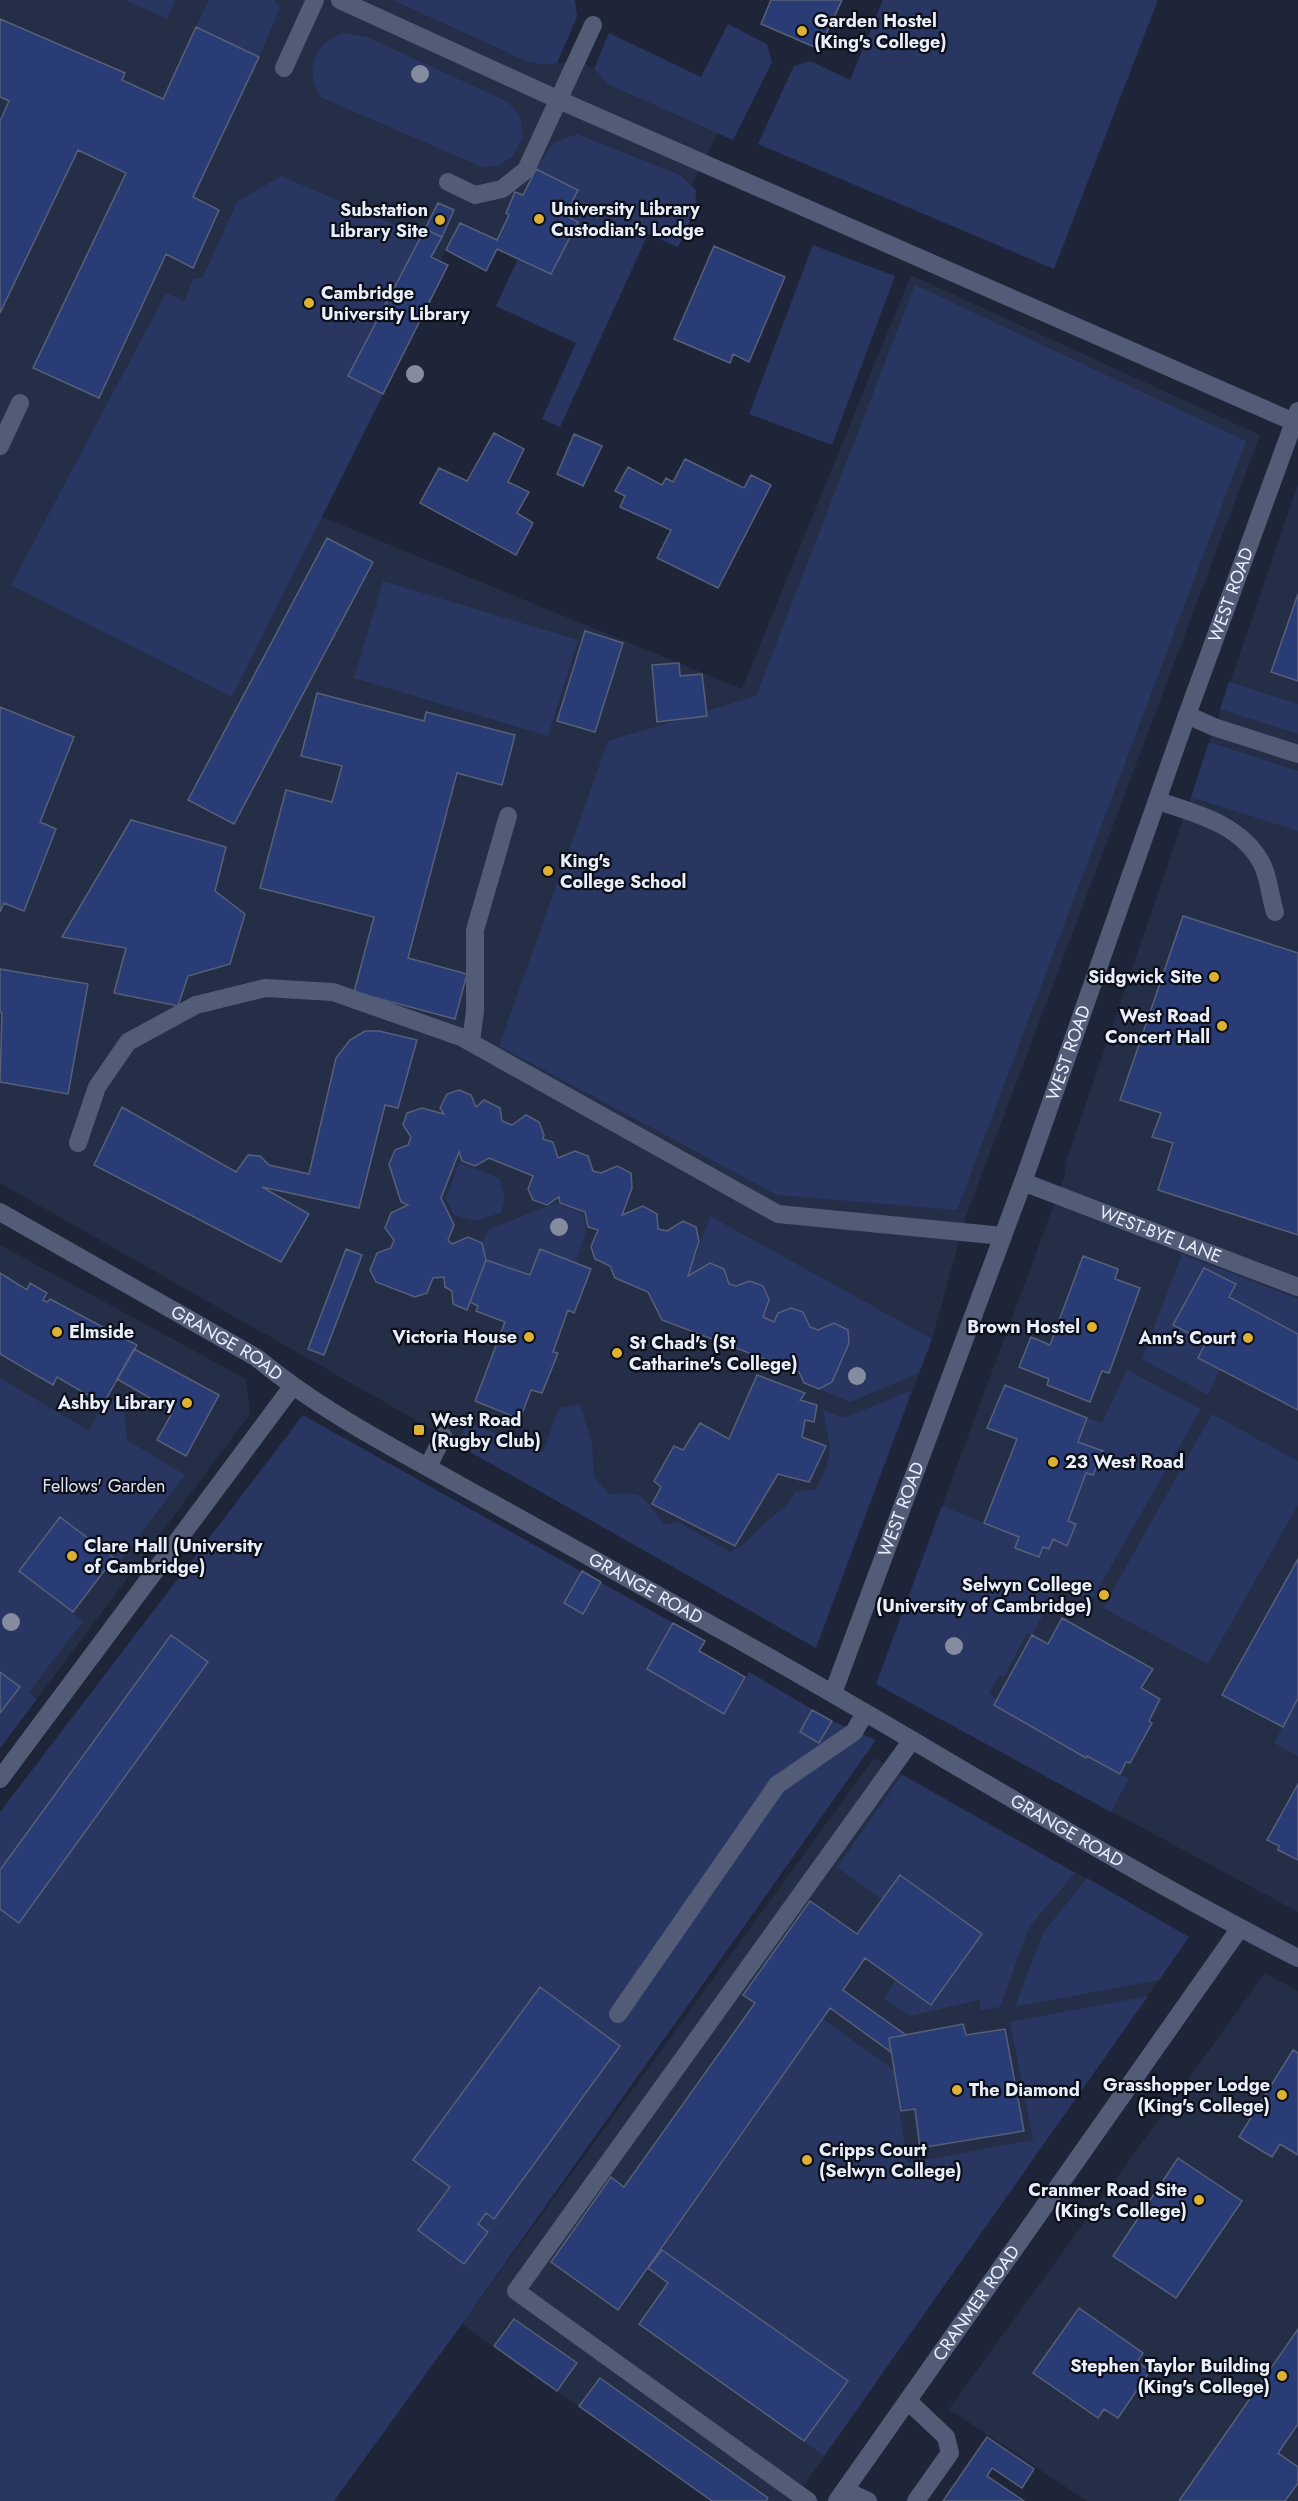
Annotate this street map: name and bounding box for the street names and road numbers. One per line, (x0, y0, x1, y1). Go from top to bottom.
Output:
street label: WEST ROAD (1202, 544, 1260, 646)
street label: WEST ROAD (1040, 1002, 1097, 1104)
street label: WEST-BYE LANE (1095, 1199, 1225, 1270)
street label: GRANGE ROAD (166, 1299, 288, 1387)
street label: WEST ROAD (872, 1458, 931, 1560)
street label: GRANGE ROAD (584, 1546, 708, 1631)
street label: GRANGE ROAD (1005, 1788, 1128, 1874)
street label: CRANMER ROAD (926, 2240, 1026, 2366)

